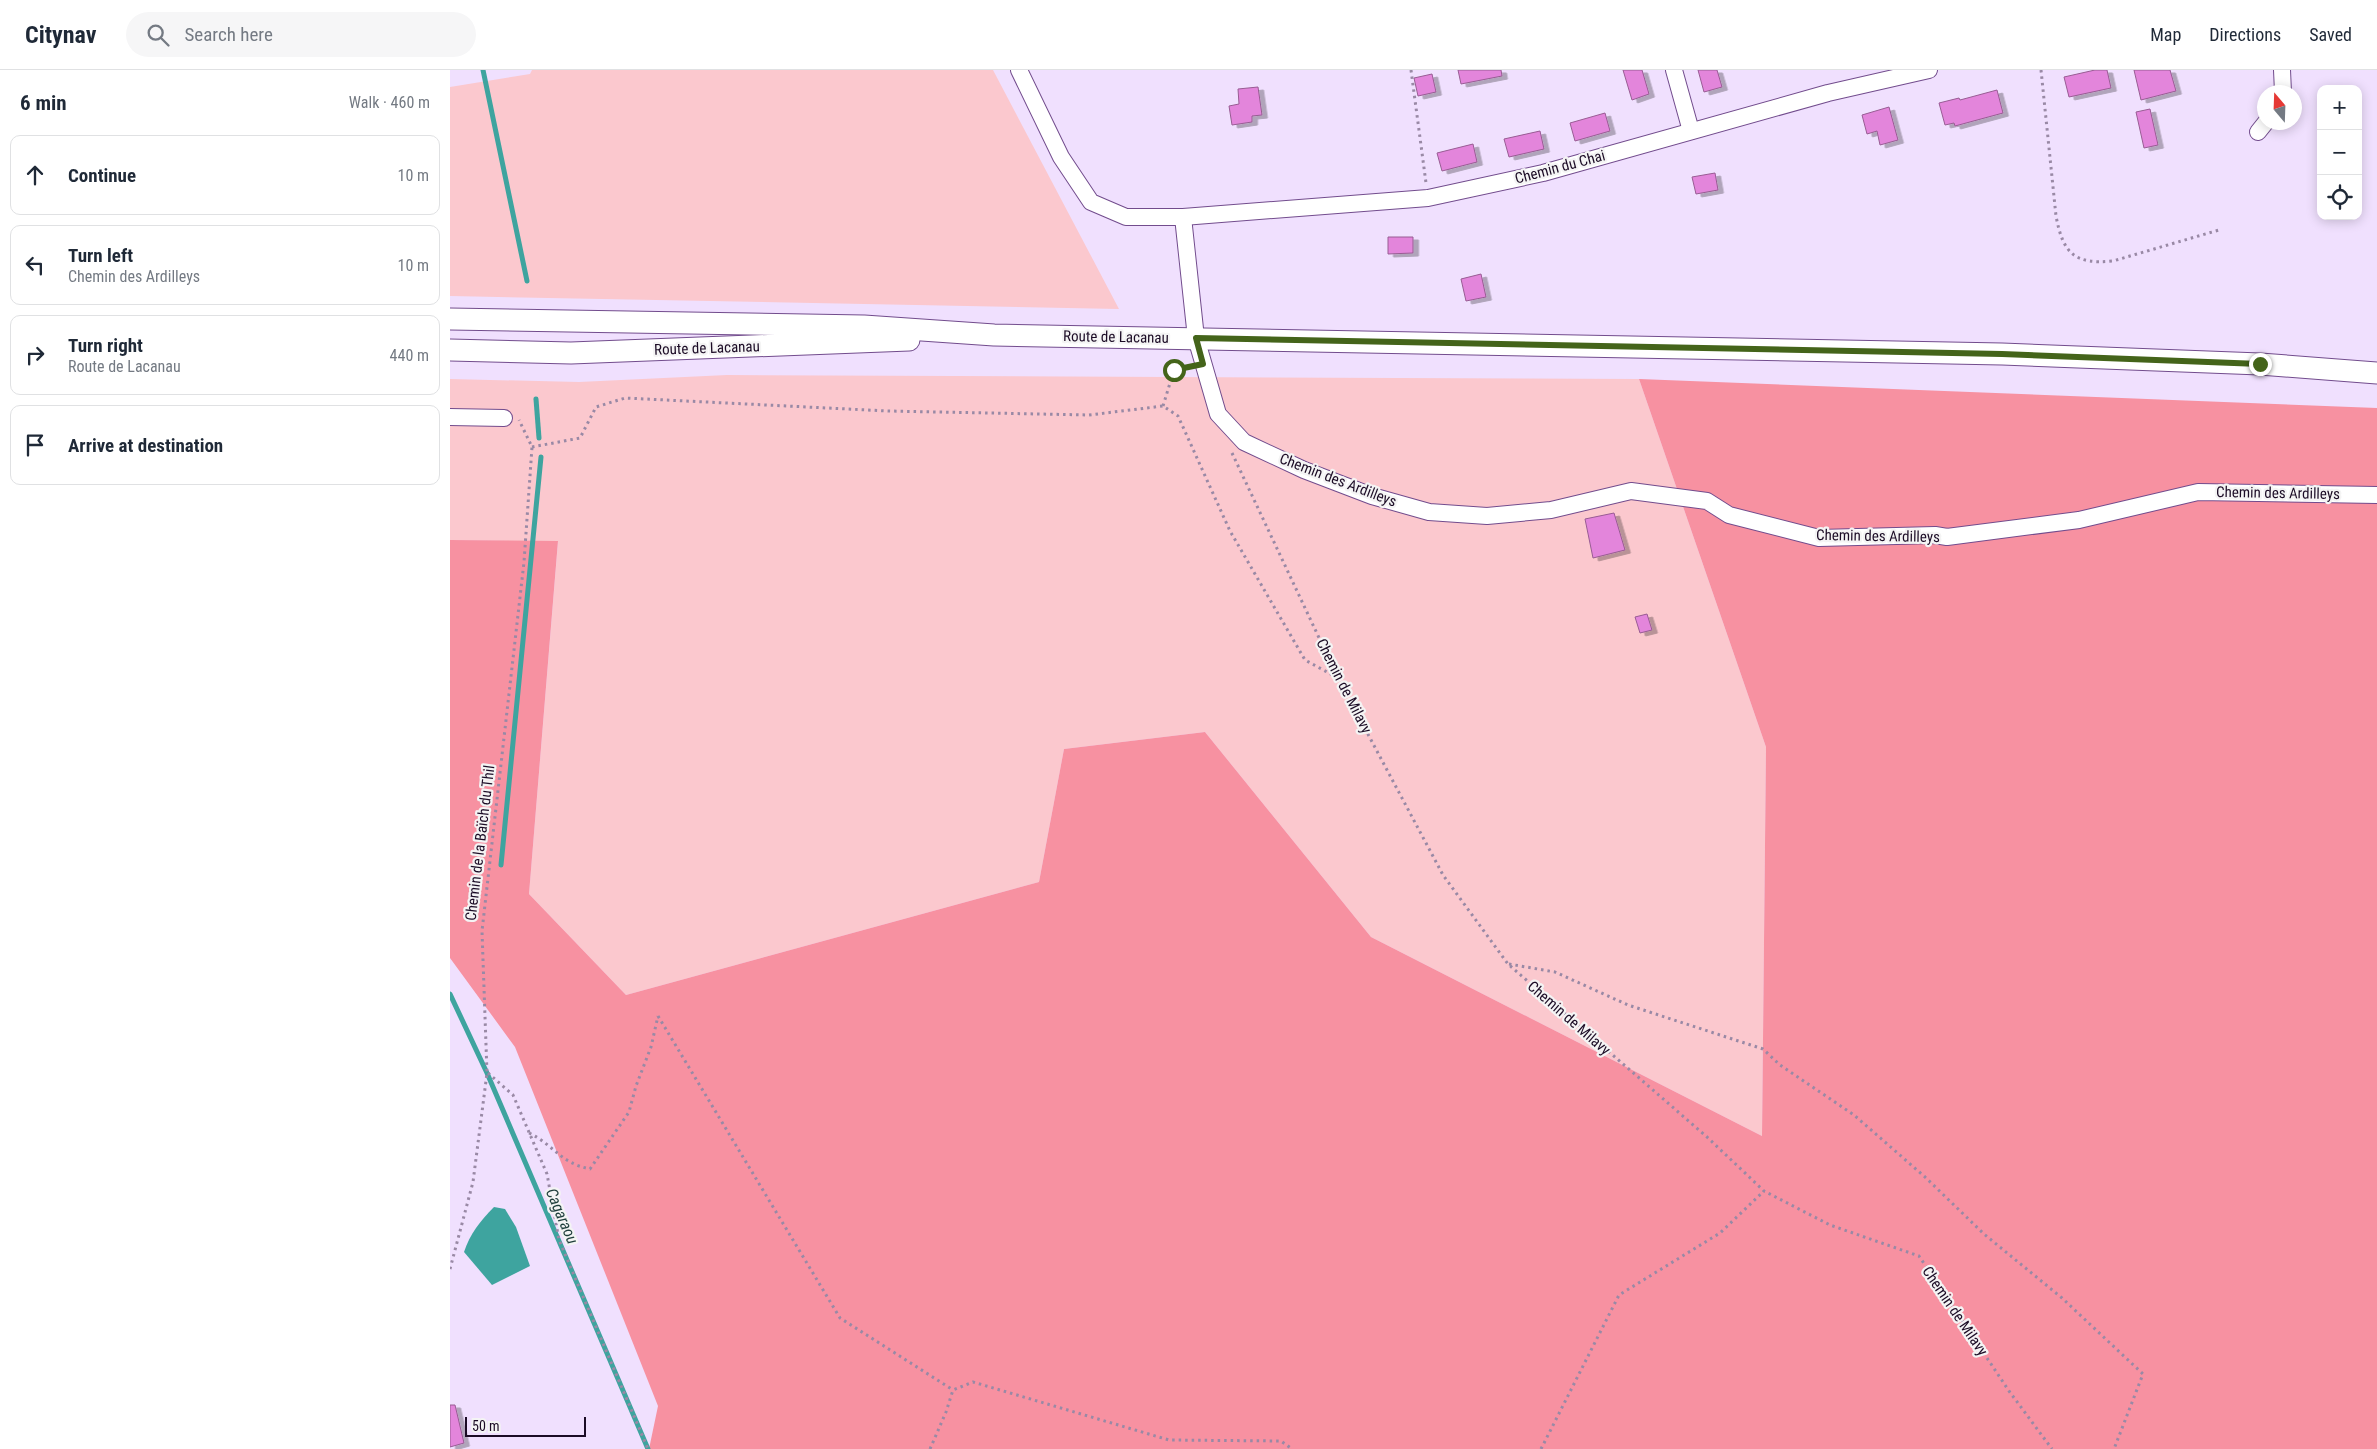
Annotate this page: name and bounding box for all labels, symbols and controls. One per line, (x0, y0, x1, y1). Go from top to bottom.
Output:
search box (126, 12, 476, 57)
text: Citynav (25, 21, 96, 49)
icon: search (144, 21, 172, 49)
text: Search here (184, 23, 273, 46)
text: Map (2150, 24, 2181, 45)
text: Directions (2209, 24, 2281, 45)
text: Saved (2309, 24, 2352, 45)
north arrow (2257, 85, 2302, 130)
map controls (2317, 85, 2362, 220)
button: + (2317, 85, 2362, 130)
text: 6 min (20, 91, 67, 115)
text: Walk · 460 m (349, 93, 430, 112)
button: − (2317, 130, 2362, 175)
street label: Chemin du Chai (1513, 146, 1607, 188)
icon: ahead (21, 161, 49, 189)
text: Continue (68, 164, 136, 187)
text: 10 m (397, 166, 429, 185)
button: locate (2317, 175, 2362, 220)
text: Turn left (68, 244, 133, 267)
icon: left (21, 251, 49, 279)
text: 10 m (397, 256, 429, 275)
text: Chemin des Ardilleys (68, 267, 200, 286)
street label: Route de Lacanau (1063, 327, 1169, 347)
text: Turn right (68, 334, 143, 357)
street label: Route de Lacanau (654, 337, 760, 359)
icon: right (21, 341, 49, 369)
text: 440 m (390, 346, 429, 365)
route end (2249, 353, 2272, 376)
text: Route de Lacanau (68, 357, 181, 376)
route start (1163, 359, 1186, 382)
icon: arrive (21, 431, 49, 459)
text: Arrive at destination (68, 434, 223, 457)
street label: Chemin des Ardilleys (1277, 449, 1399, 511)
street label: Chemin des Ardilleys (2216, 483, 2340, 503)
street label: Chemin des Ardilleys (1816, 526, 1940, 546)
street label: Chemin de Milavy (1312, 636, 1376, 736)
street label: Chemin de la Baïch du Thil (462, 764, 498, 922)
street label: Chemin de Milavy (1524, 977, 1614, 1059)
water label: Cagaraou (542, 1185, 582, 1247)
street label: Chemin de Milavy (1918, 1263, 1992, 1359)
scale bar (465, 1414, 586, 1437)
text: 50 m (472, 1418, 500, 1434)

